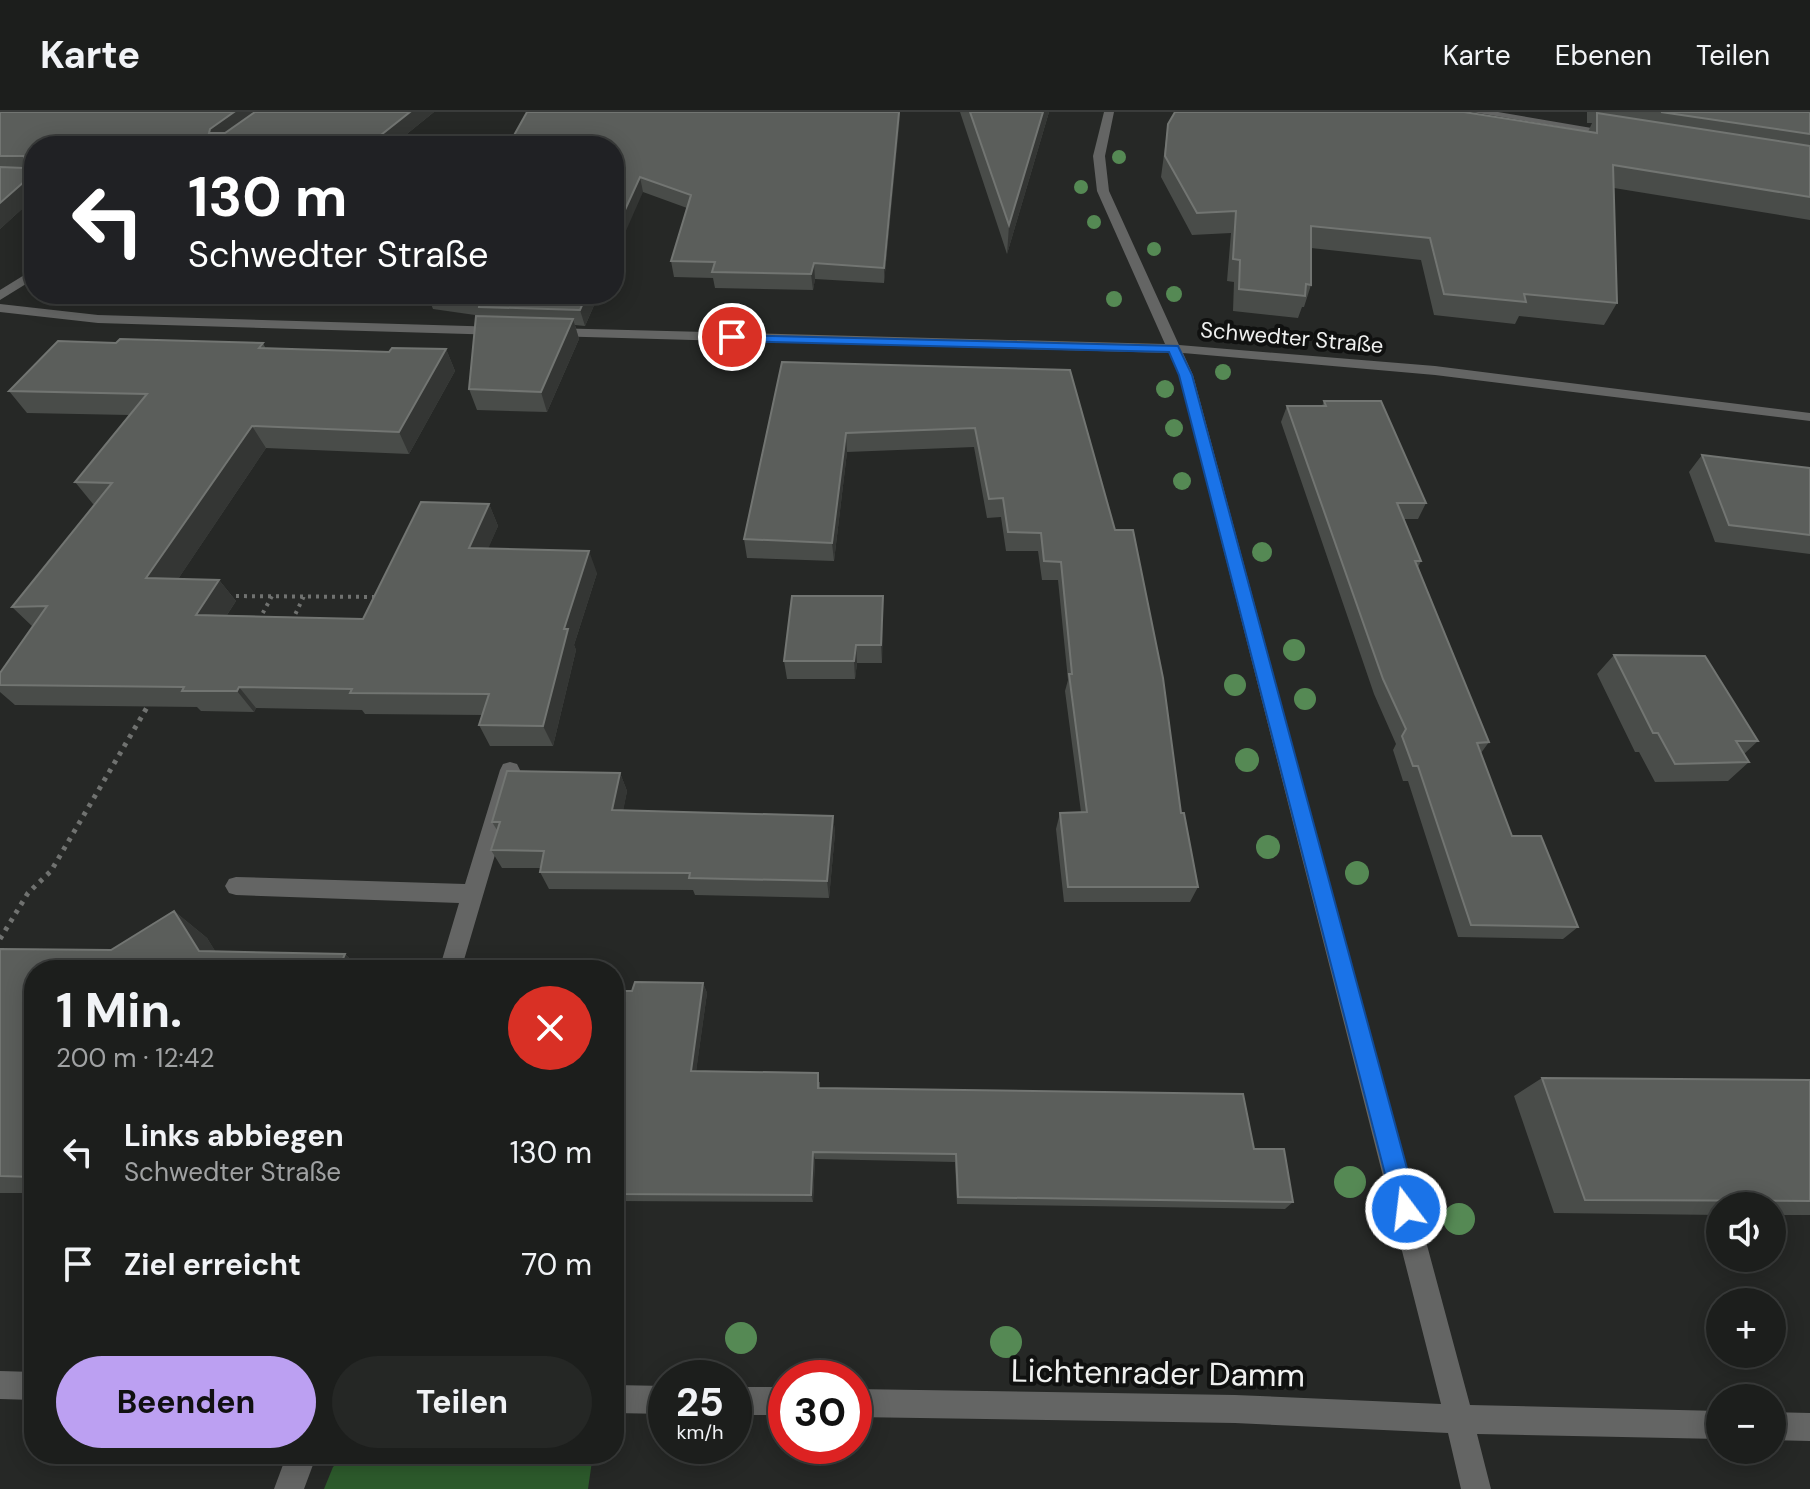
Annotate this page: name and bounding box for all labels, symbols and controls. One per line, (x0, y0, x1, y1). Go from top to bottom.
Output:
text: Karte (40, 30, 140, 80)
text: Karte (1443, 37, 1511, 74)
text: Ebenen (1555, 37, 1652, 74)
text: Teilen (1696, 37, 1770, 74)
text: 130 m (188, 160, 347, 233)
icon: left (56, 168, 160, 272)
text: Schwedter Straße (188, 231, 489, 278)
pin (698, 303, 766, 371)
icon: arrive (710, 315, 754, 359)
street label: Schwedter Straße (1199, 315, 1385, 360)
text: 1 Min. (56, 979, 182, 1042)
button: close (508, 986, 592, 1070)
text: 200 m · 12:42 (56, 1041, 214, 1075)
text: Links abbiegen (124, 1116, 344, 1155)
icon: left (56, 1130, 100, 1174)
text: 130 m (510, 1133, 592, 1172)
text: Schwedter Straße (124, 1155, 341, 1189)
position arrow (1364, 1167, 1448, 1251)
map controls (1706, 1192, 1786, 1464)
button: sound (1706, 1192, 1786, 1272)
icon: arrive (56, 1242, 100, 1286)
text: Ziel erreicht (124, 1245, 301, 1284)
text: 70 m (521, 1245, 592, 1284)
button: + (1706, 1288, 1786, 1368)
street label: Lichtenrader Damm (1011, 1349, 1305, 1397)
button: Beenden (56, 1356, 316, 1448)
button: Teilen (332, 1356, 592, 1448)
speed limit sign: 30 (768, 1360, 872, 1464)
text: 25 (676, 1376, 724, 1428)
button: − (1706, 1384, 1786, 1464)
text: km/h (676, 1419, 724, 1445)

